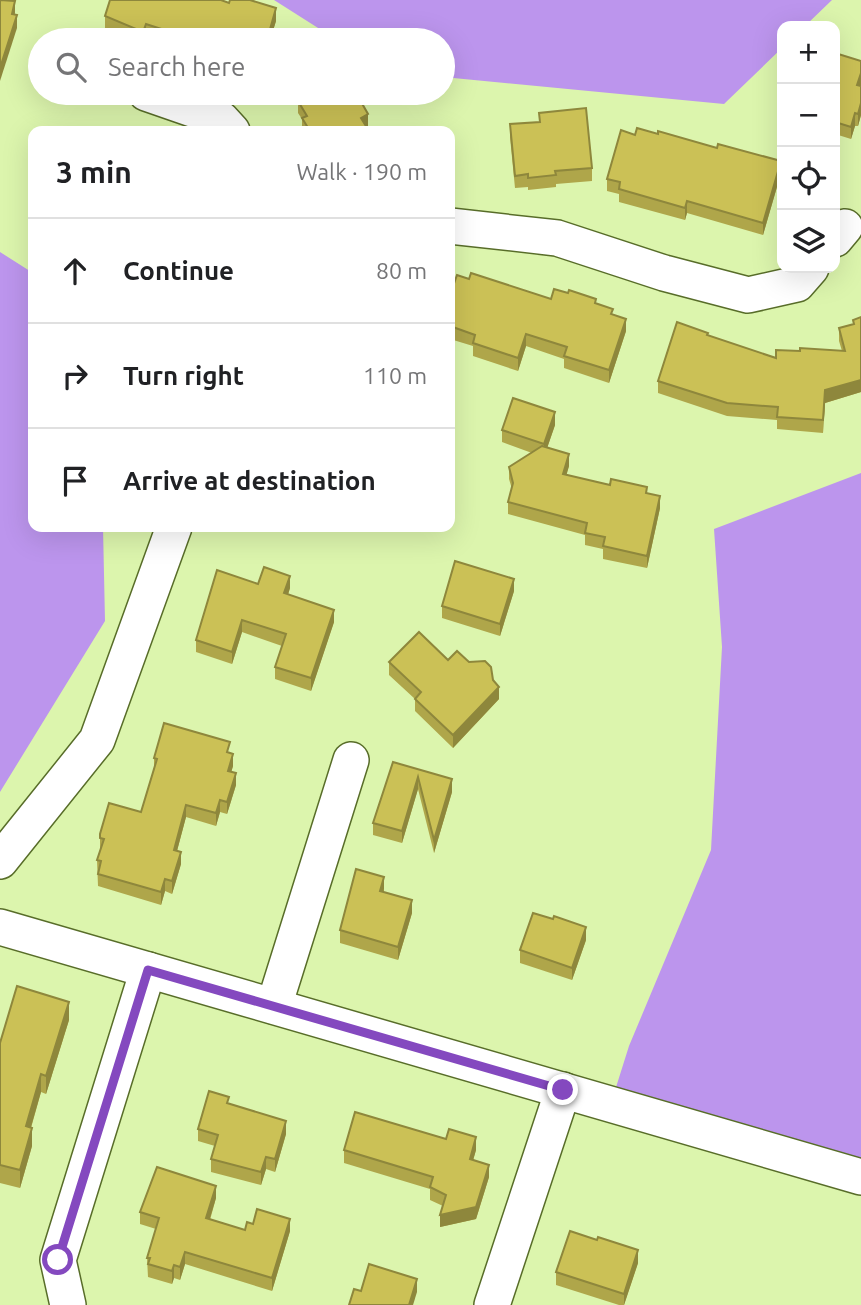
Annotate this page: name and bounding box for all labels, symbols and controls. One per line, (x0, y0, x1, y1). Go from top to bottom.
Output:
map controls (777, 21, 840, 273)
button: + (777, 21, 840, 84)
search box (28, 28, 455, 105)
icon: search (52, 48, 90, 86)
text: Search here (108, 52, 245, 81)
button: − (777, 84, 840, 147)
button: locate (777, 147, 840, 210)
text: 3 min (56, 155, 132, 189)
text: Walk · 190 m (296, 159, 427, 184)
button: layers (777, 210, 840, 273)
icon: ahead (56, 252, 94, 290)
text: Continue (123, 256, 234, 285)
text: 80 m (376, 258, 427, 283)
icon: right (56, 357, 94, 395)
text: Turn right (123, 361, 244, 390)
text: 110 m (363, 363, 427, 388)
icon: arrive (56, 462, 94, 500)
text: Arrive at destination (123, 466, 376, 495)
route end (547, 1074, 578, 1105)
route start (42, 1244, 73, 1275)

